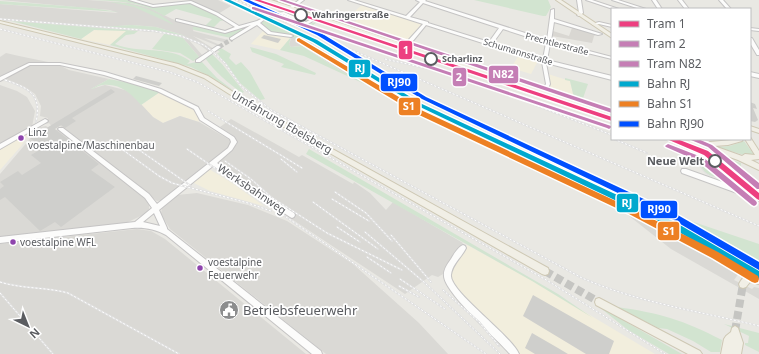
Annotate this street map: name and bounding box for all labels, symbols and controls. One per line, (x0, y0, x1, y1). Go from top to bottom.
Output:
marker: Wahringerstraße (294, 8, 308, 22)
place label: Wahringerstraße (312, 8, 389, 21)
legend (611, 8, 751, 140)
text: Tram 1 (647, 15, 686, 32)
street label: Prechtlerstraße (524, 29, 590, 58)
street label: Schumannstraße (482, 35, 554, 68)
text: Tram 2 (647, 35, 686, 52)
line badge: 1 (398, 40, 413, 60)
text: 1 (403, 42, 409, 57)
marker: Scharlinz (424, 52, 438, 66)
place label: Scharlinz (442, 52, 483, 65)
text: Tram N82 (647, 55, 702, 72)
line badge: RJ (348, 59, 371, 78)
text: RJ (355, 60, 365, 75)
line badge: N82 (488, 65, 519, 84)
text: N82 (492, 66, 514, 81)
line badge: 2 (452, 67, 467, 87)
text: 2 (456, 69, 462, 84)
line badge: RJ90 (380, 73, 418, 92)
text: RJ90 (387, 74, 411, 89)
text: Bahn RJ (647, 75, 690, 92)
street label: Umfahrung Ebelsberg (229, 87, 335, 157)
text: Bahn S1 (647, 95, 693, 112)
line badge: S1 (398, 97, 421, 116)
text: S1 (403, 98, 415, 113)
text: Bahn RJ90 (647, 115, 704, 132)
place label: Linz voestalpine/Maschinenbau (28, 125, 155, 152)
marker: Linz voestalpine/Maschinenbau (16, 133, 26, 143)
place label: Neue Welt (647, 153, 704, 168)
marker: Neue Welt (708, 154, 722, 168)
street label: Werksbahnweg (215, 160, 290, 217)
line badge: RJ (616, 193, 639, 213)
text: RJ (622, 195, 632, 210)
line badge: RJ90 (640, 200, 678, 219)
text: RJ90 (647, 201, 671, 216)
line badge: S1 (657, 221, 680, 241)
text: S1 (663, 223, 675, 238)
place label: voestalpine WFL (20, 235, 96, 249)
marker: voestalpine WFL (8, 237, 18, 247)
place label: voestalpine Feuerwehr (208, 255, 262, 282)
marker: voestalpine Feuerwehr (195, 263, 205, 273)
public building icon: Betriebsfeuerwehr (218, 299, 240, 321)
place label: Betriebsfeuerwehr (243, 301, 358, 319)
north arrow (8, 306, 48, 346)
text: N (27, 325, 44, 342)

